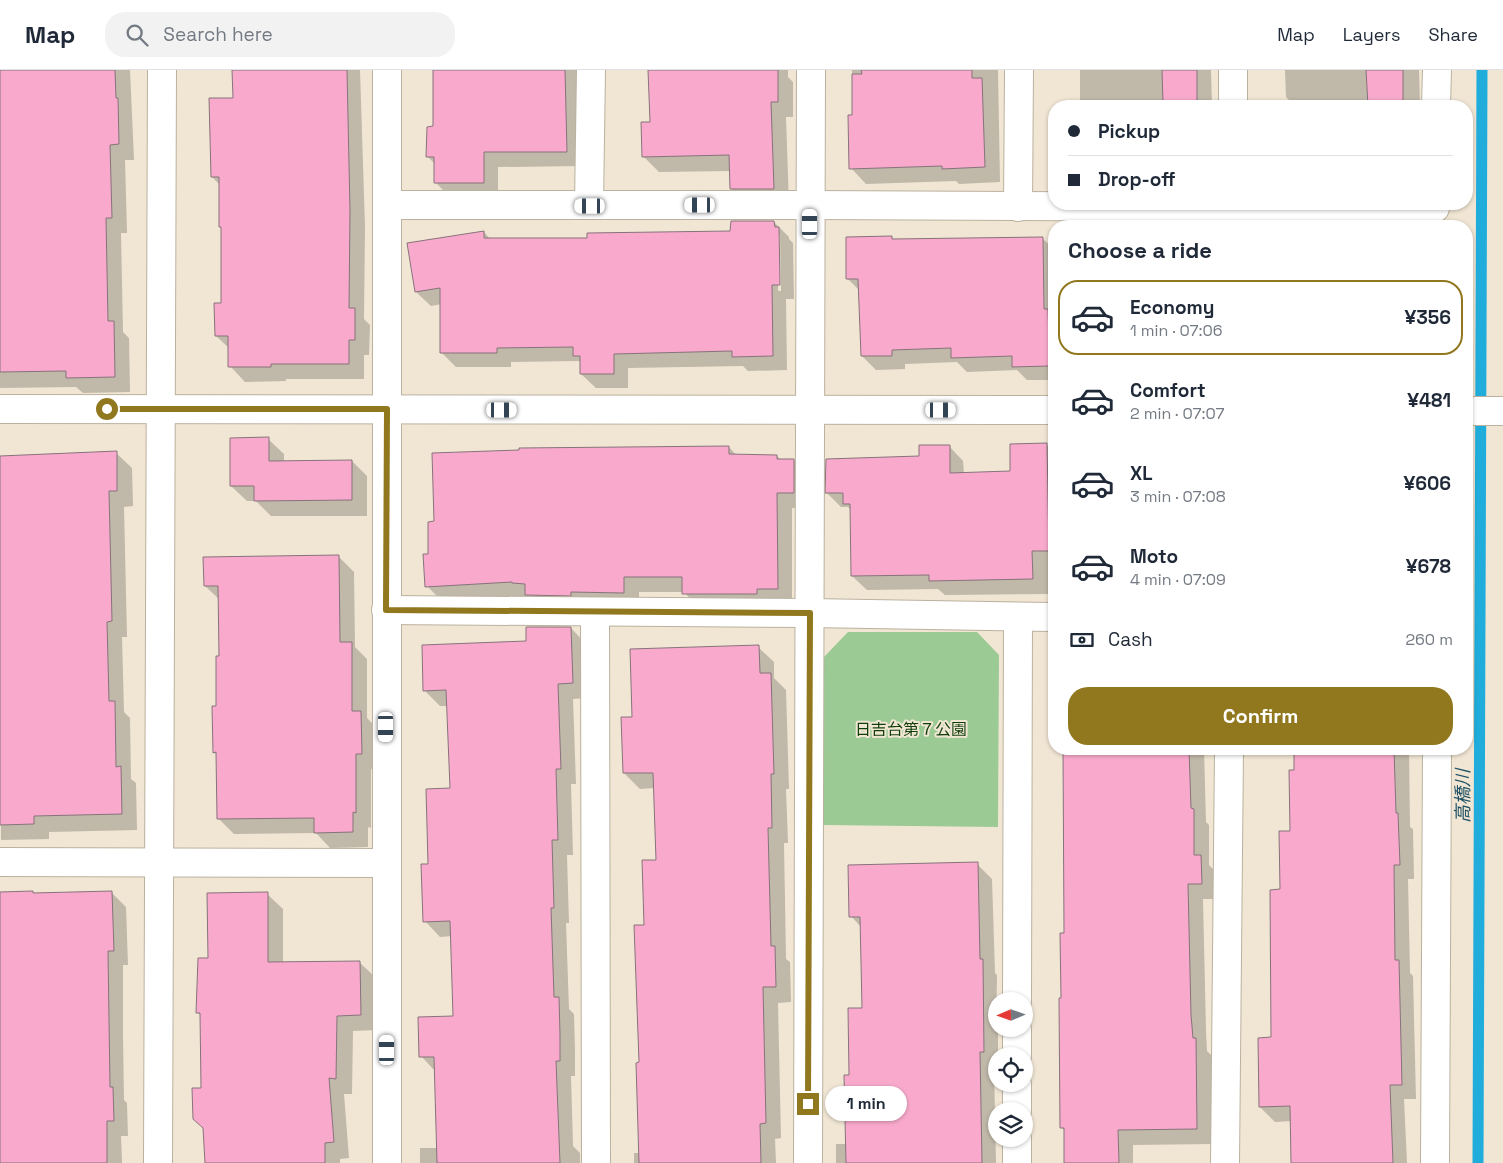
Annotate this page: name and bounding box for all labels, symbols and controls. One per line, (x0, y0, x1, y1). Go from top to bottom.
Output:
search box (105, 12, 455, 57)
text: Map (25, 19, 75, 50)
icon: search (123, 21, 151, 49)
text: Search here (163, 22, 273, 47)
text: Map (1277, 23, 1315, 46)
text: Layers (1343, 23, 1400, 46)
text: Share (1428, 23, 1478, 46)
text: Pickup (1098, 119, 1160, 144)
text: Drop-off (1098, 167, 1176, 192)
car (685, 198, 715, 213)
car (575, 199, 605, 214)
car (802, 209, 817, 239)
text: Choose a ride (1068, 236, 1212, 264)
icon: car (1070, 295, 1115, 340)
text: Economy (1130, 295, 1214, 320)
text: ¥356 (1405, 305, 1451, 330)
text: 1 min · 07:06 (1130, 320, 1223, 341)
icon: car (1070, 378, 1115, 423)
text: Comfort (1130, 378, 1206, 403)
text: ¥481 (1407, 388, 1451, 413)
route start (96, 398, 118, 420)
car (487, 403, 517, 418)
car (926, 403, 956, 418)
text: 2 min · 07:07 (1130, 403, 1225, 424)
icon: car (1070, 461, 1115, 506)
text: XL (1130, 461, 1153, 486)
text: ¥606 (1403, 471, 1451, 496)
text: 3 min · 07:08 (1130, 486, 1226, 507)
icon: car (1070, 544, 1115, 589)
text: Moto (1130, 544, 1178, 569)
text: ¥678 (1406, 554, 1451, 579)
text: 4 min · 07:09 (1130, 569, 1226, 590)
icon: cash (1068, 626, 1096, 654)
text: Cash (1108, 627, 1153, 652)
text: 260 m (1405, 629, 1453, 650)
button: Confirm (1068, 687, 1453, 745)
car (378, 712, 393, 742)
park label: 日吉台第７公園 (855, 719, 967, 740)
water label: 高橋川 (1451, 767, 1474, 823)
north arrow (988, 992, 1032, 1038)
map controls (988, 992, 1033, 1147)
car (379, 1035, 394, 1065)
button: locate (988, 1047, 1033, 1092)
callout: 1 min (826, 1086, 908, 1122)
route end (797, 1093, 819, 1115)
text: 1 min (846, 1093, 886, 1114)
button: layers (988, 1102, 1033, 1147)

